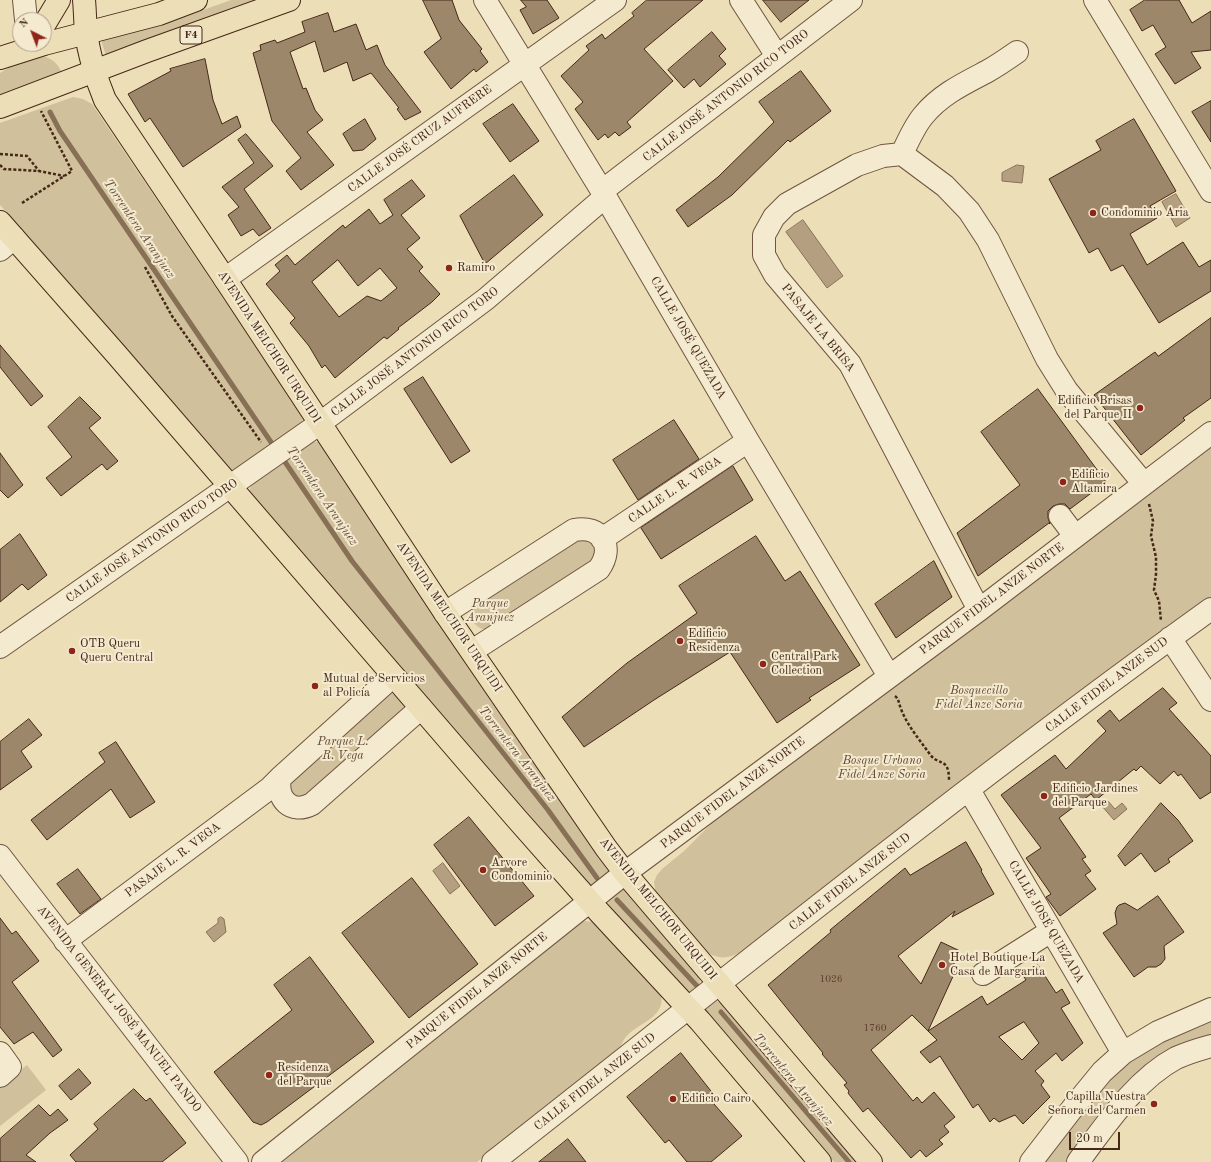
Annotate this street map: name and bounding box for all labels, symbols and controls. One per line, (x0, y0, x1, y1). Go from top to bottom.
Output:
north arrow (12, 12, 52, 52)
text: N (18, 17, 31, 30)
road number: F4 (180, 26, 202, 44)
street label: CALLE JOSÉ ANTONIO RICO TORO (640, 27, 812, 165)
street label: CALLE JOSÉ CRUZ AUFRERE (345, 82, 495, 196)
water label: Torrentera Aranjuez (100, 176, 178, 282)
place label: Condominio Aria (1101, 206, 1189, 220)
marker: Condominio Aria (1088, 208, 1098, 218)
place label: Ramiro (457, 261, 495, 275)
marker: Ramiro (444, 263, 454, 273)
street label: AVENIDA MELCHOR URQUIDI (214, 268, 324, 426)
street label: CALLE JOSÉ QUEZADA (647, 274, 729, 402)
street label: PASAJE LA BRISA (778, 281, 858, 375)
street label: CALLE JOSÉ ANTONIO RICO TORO (328, 284, 502, 420)
place label: Edificio Brisas del Parque II (1057, 394, 1132, 422)
marker: Edificio Brisas del Parque II (1135, 403, 1145, 413)
water label: Torrentera Aranjuez (283, 443, 361, 549)
street label: CALLE L. R. VEGA (626, 453, 724, 527)
place label: Edificio Altamira (1071, 468, 1117, 496)
street label: CALLE JOSÉ ANTONIO RICO TORO (63, 476, 241, 606)
marker: Edificio Altamira (1058, 477, 1068, 487)
street label: AVENIDA MELCHOR URQUIDI (393, 539, 505, 695)
street label: PARQUE FIDEL ANZE NORTE (917, 540, 1067, 658)
park label: Parque Aranjuez (466, 597, 514, 625)
place label: Edificio Residenza (688, 627, 740, 655)
street label: CALLE FIDEL ANZE SUD (1043, 634, 1171, 736)
marker: Edificio Residenza (675, 636, 685, 646)
place label: OTB Queru Queru Central (80, 637, 153, 665)
marker: OTB Queru Queru Central (67, 646, 77, 656)
place label: Central Park Collection (771, 650, 837, 678)
marker: Central Park Collection (758, 659, 768, 669)
place label: Mutual de Servicios al Policía (323, 672, 425, 700)
marker: Mutual de Servicios al Policía (310, 681, 320, 691)
park label: Bosquecillo Fidel Anze Soria (935, 684, 1023, 712)
water label: Torrentera Aranjuez (475, 703, 559, 805)
street label: PARQUE FIDEL ANZE NORTE (658, 734, 808, 852)
park label: Parque L. R. Vega (317, 735, 369, 763)
park label: Bosque Urbano Fidel Anze Soria (838, 754, 926, 782)
place label: Edificio Jardines del Parque (1052, 782, 1138, 810)
marker: Edificio Jardines del Parque (1039, 791, 1049, 801)
street label: PASAJE L. R. VEGA (122, 819, 224, 901)
street label: CALLE FIDEL ANZE SUD (786, 830, 914, 934)
street label: AVENIDA MELCHOR URQUIDI (596, 835, 720, 983)
place label: Arvore Condominio (491, 856, 552, 884)
street label: CALLE JOSÉ QUEZADA (1005, 858, 1087, 986)
marker: Arvore Condominio (478, 865, 488, 875)
street label: AVENIDA GENERAL JOSÉ MANUEL PANDO (34, 903, 204, 1115)
street label: PARQUE FIDEL ANZE NORTE (404, 930, 550, 1052)
place label: Hotel Boutique La Casa de Margarita (950, 951, 1045, 979)
marker: Hotel Boutique La Casa de Margarita (937, 960, 947, 970)
house number: 1026 (819, 973, 843, 985)
house number: 1760 (863, 1022, 887, 1034)
street label: CALLE FIDEL ANZE SUD (531, 1030, 659, 1134)
water label: Torrentera Aranjuez (749, 1030, 837, 1130)
place label: Residenza del Parque (277, 1061, 332, 1089)
marker: Residenza del Parque (264, 1070, 274, 1080)
place label: Capilla Nuestra Señora del Carmen (1048, 1090, 1146, 1118)
place label: Edificio Cairo (681, 1092, 751, 1106)
marker: Edificio Cairo (668, 1094, 678, 1104)
marker: Capilla Nuestra Señora del Carmen (1149, 1099, 1159, 1109)
scale bar (1071, 1124, 1122, 1150)
text: 20 m (1076, 1133, 1103, 1145)

